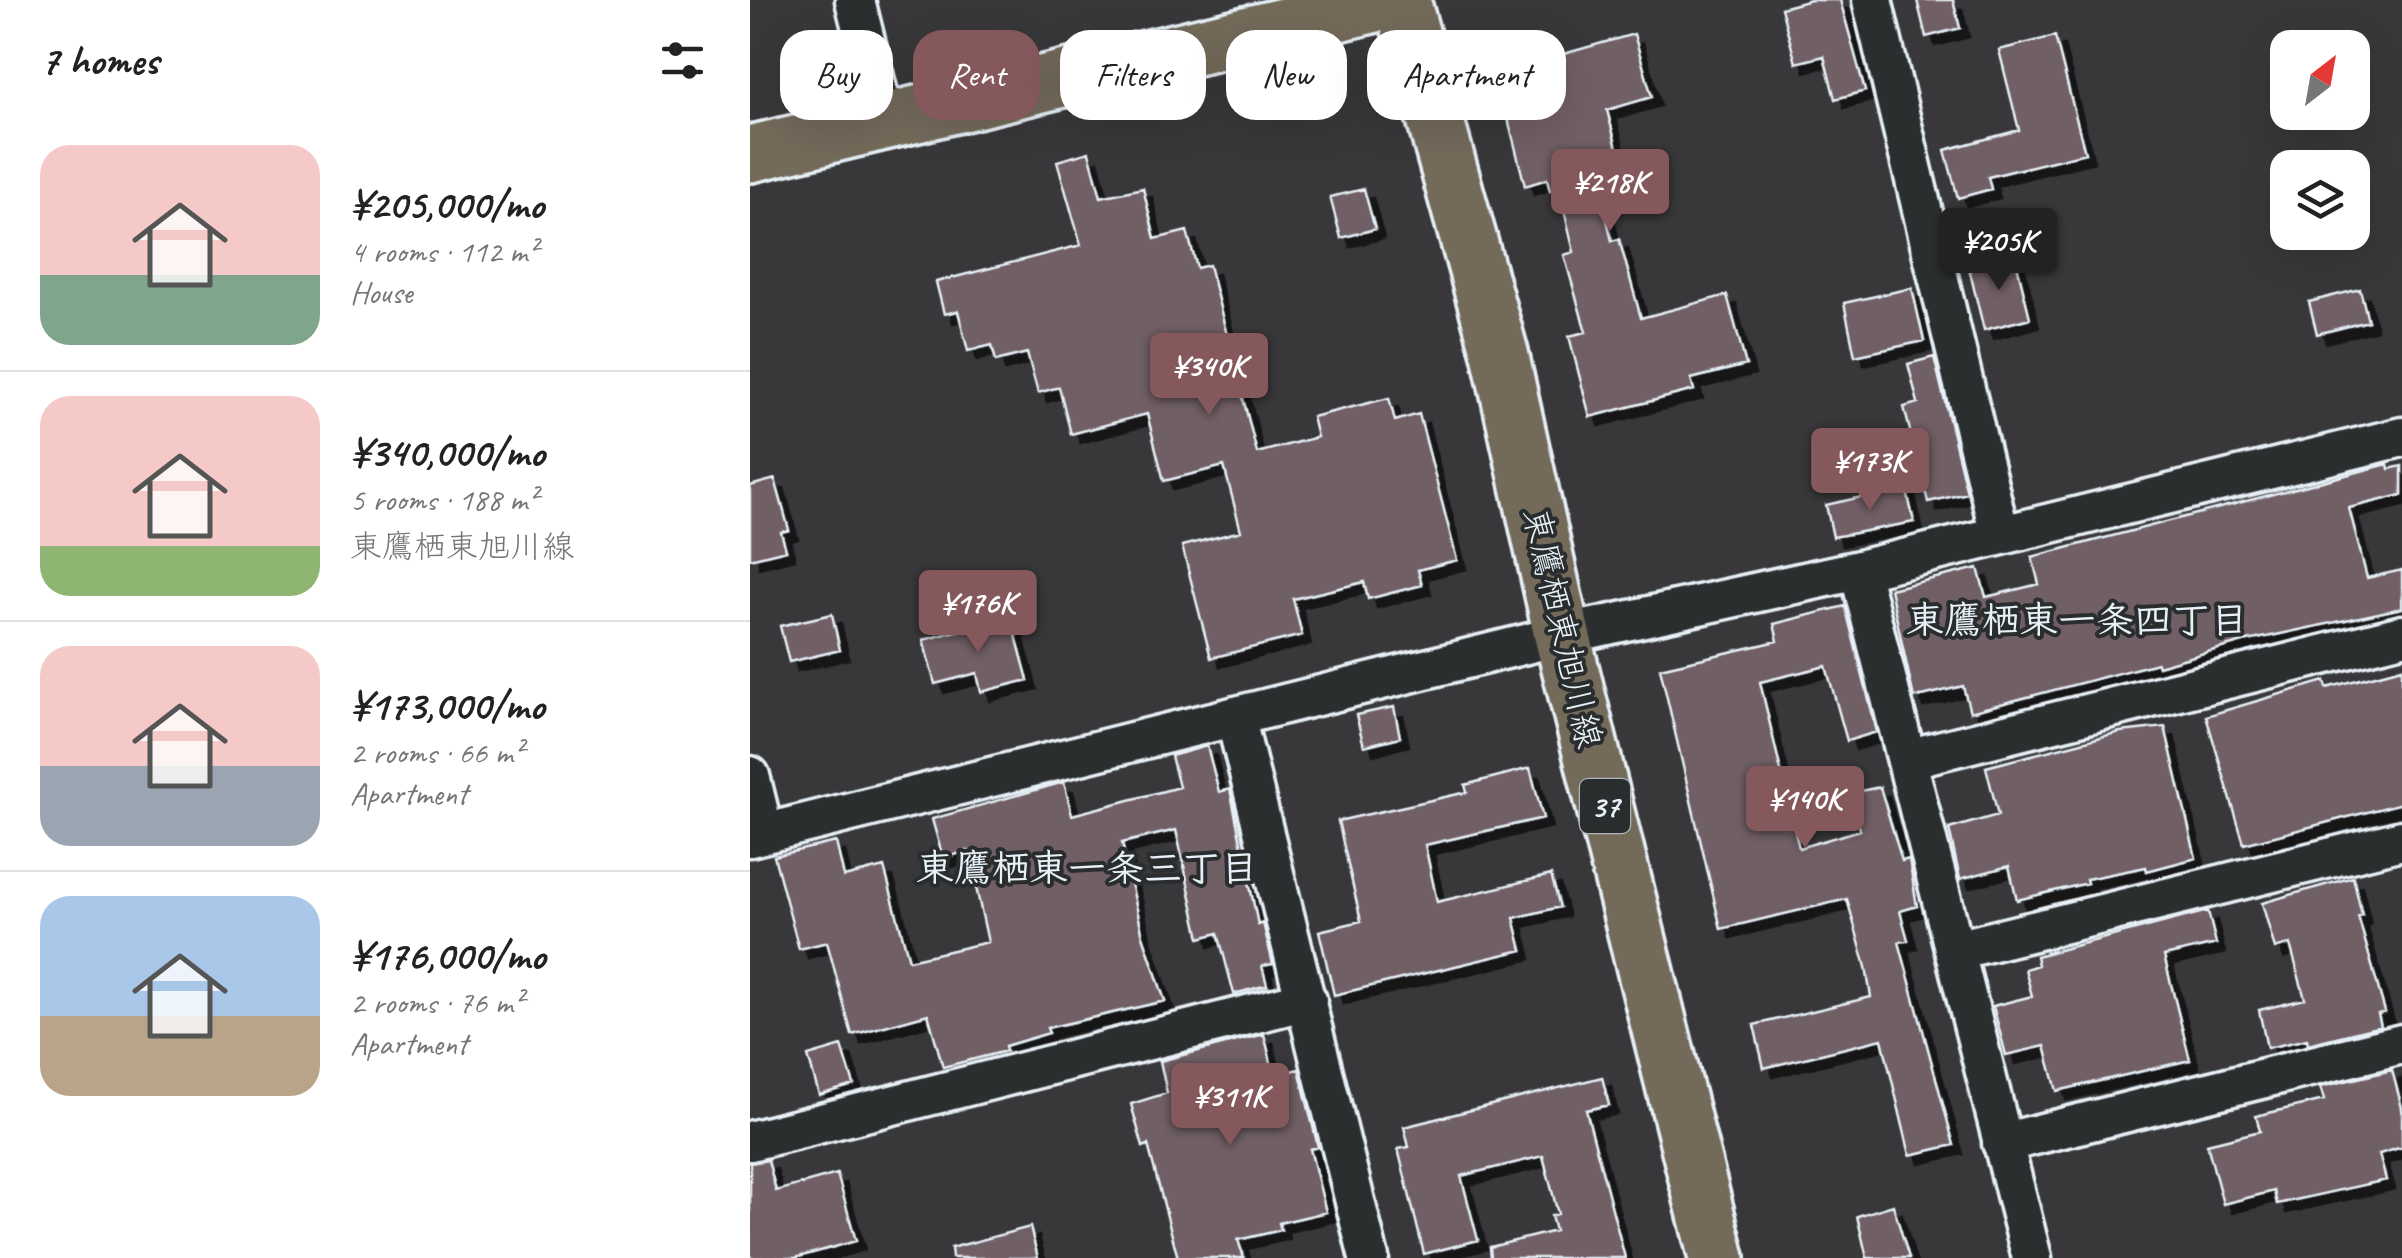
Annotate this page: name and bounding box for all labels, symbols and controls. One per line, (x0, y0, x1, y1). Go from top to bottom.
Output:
chip: Buy (780, 30, 893, 120)
chip: Rent (913, 30, 1040, 120)
chip: Filters (1060, 30, 1206, 120)
chip: New (1226, 30, 1347, 120)
chip: Apartment (1367, 30, 1566, 120)
north arrow (2270, 30, 2370, 130)
map controls (2270, 30, 2370, 250)
icon: filters (655, 33, 710, 88)
text: 7 homes (40, 34, 158, 87)
pin: ¥218K (1540, 149, 1680, 234)
button: layers (2270, 150, 2370, 250)
text: ¥218K (1573, 161, 1647, 202)
text: ¥205,000/mo (350, 178, 544, 231)
icon: home (120, 185, 240, 305)
pin: ¥205K (1929, 208, 2069, 293)
text: ¥205K (1962, 220, 2036, 261)
text: 4 rooms · 112 m² (350, 231, 537, 272)
text: House (350, 272, 412, 313)
pin: ¥340K (1139, 333, 1279, 418)
text: ¥340K (1172, 345, 1246, 386)
text: ¥340,000/mo (350, 426, 544, 479)
pin: ¥173K (1800, 428, 1940, 513)
icon: home (120, 436, 240, 556)
text: ¥173K (1833, 440, 1907, 481)
text: 5 rooms · 188 m² (350, 479, 537, 520)
street label: 東鷹栖東旭川線 (1513, 504, 1612, 753)
text: 東鷹栖東旭川線 (350, 526, 574, 567)
pin: ¥176K (908, 570, 1048, 655)
text: ¥176K (941, 582, 1015, 623)
district label: 東鷹栖東一条四丁目 (1906, 597, 2248, 644)
text: ¥173,000/mo (350, 679, 544, 732)
icon: home (120, 686, 240, 806)
text: 2 rooms · 66 m² (350, 732, 523, 773)
pin: ¥140K (1735, 766, 1875, 851)
text: Apartment (350, 773, 468, 814)
text: ¥140K (1768, 778, 1842, 819)
road number: 37 (1580, 779, 1630, 833)
district label: 東鷹栖東一条三丁目 (916, 845, 1258, 892)
text: ¥176,000/mo (350, 929, 545, 982)
icon: home (120, 936, 240, 1056)
text: 2 rooms · 76 m² (350, 982, 523, 1023)
text: Apartment (350, 1023, 468, 1064)
pin: ¥311K (1160, 1063, 1300, 1148)
text: ¥311K (1193, 1075, 1267, 1116)

